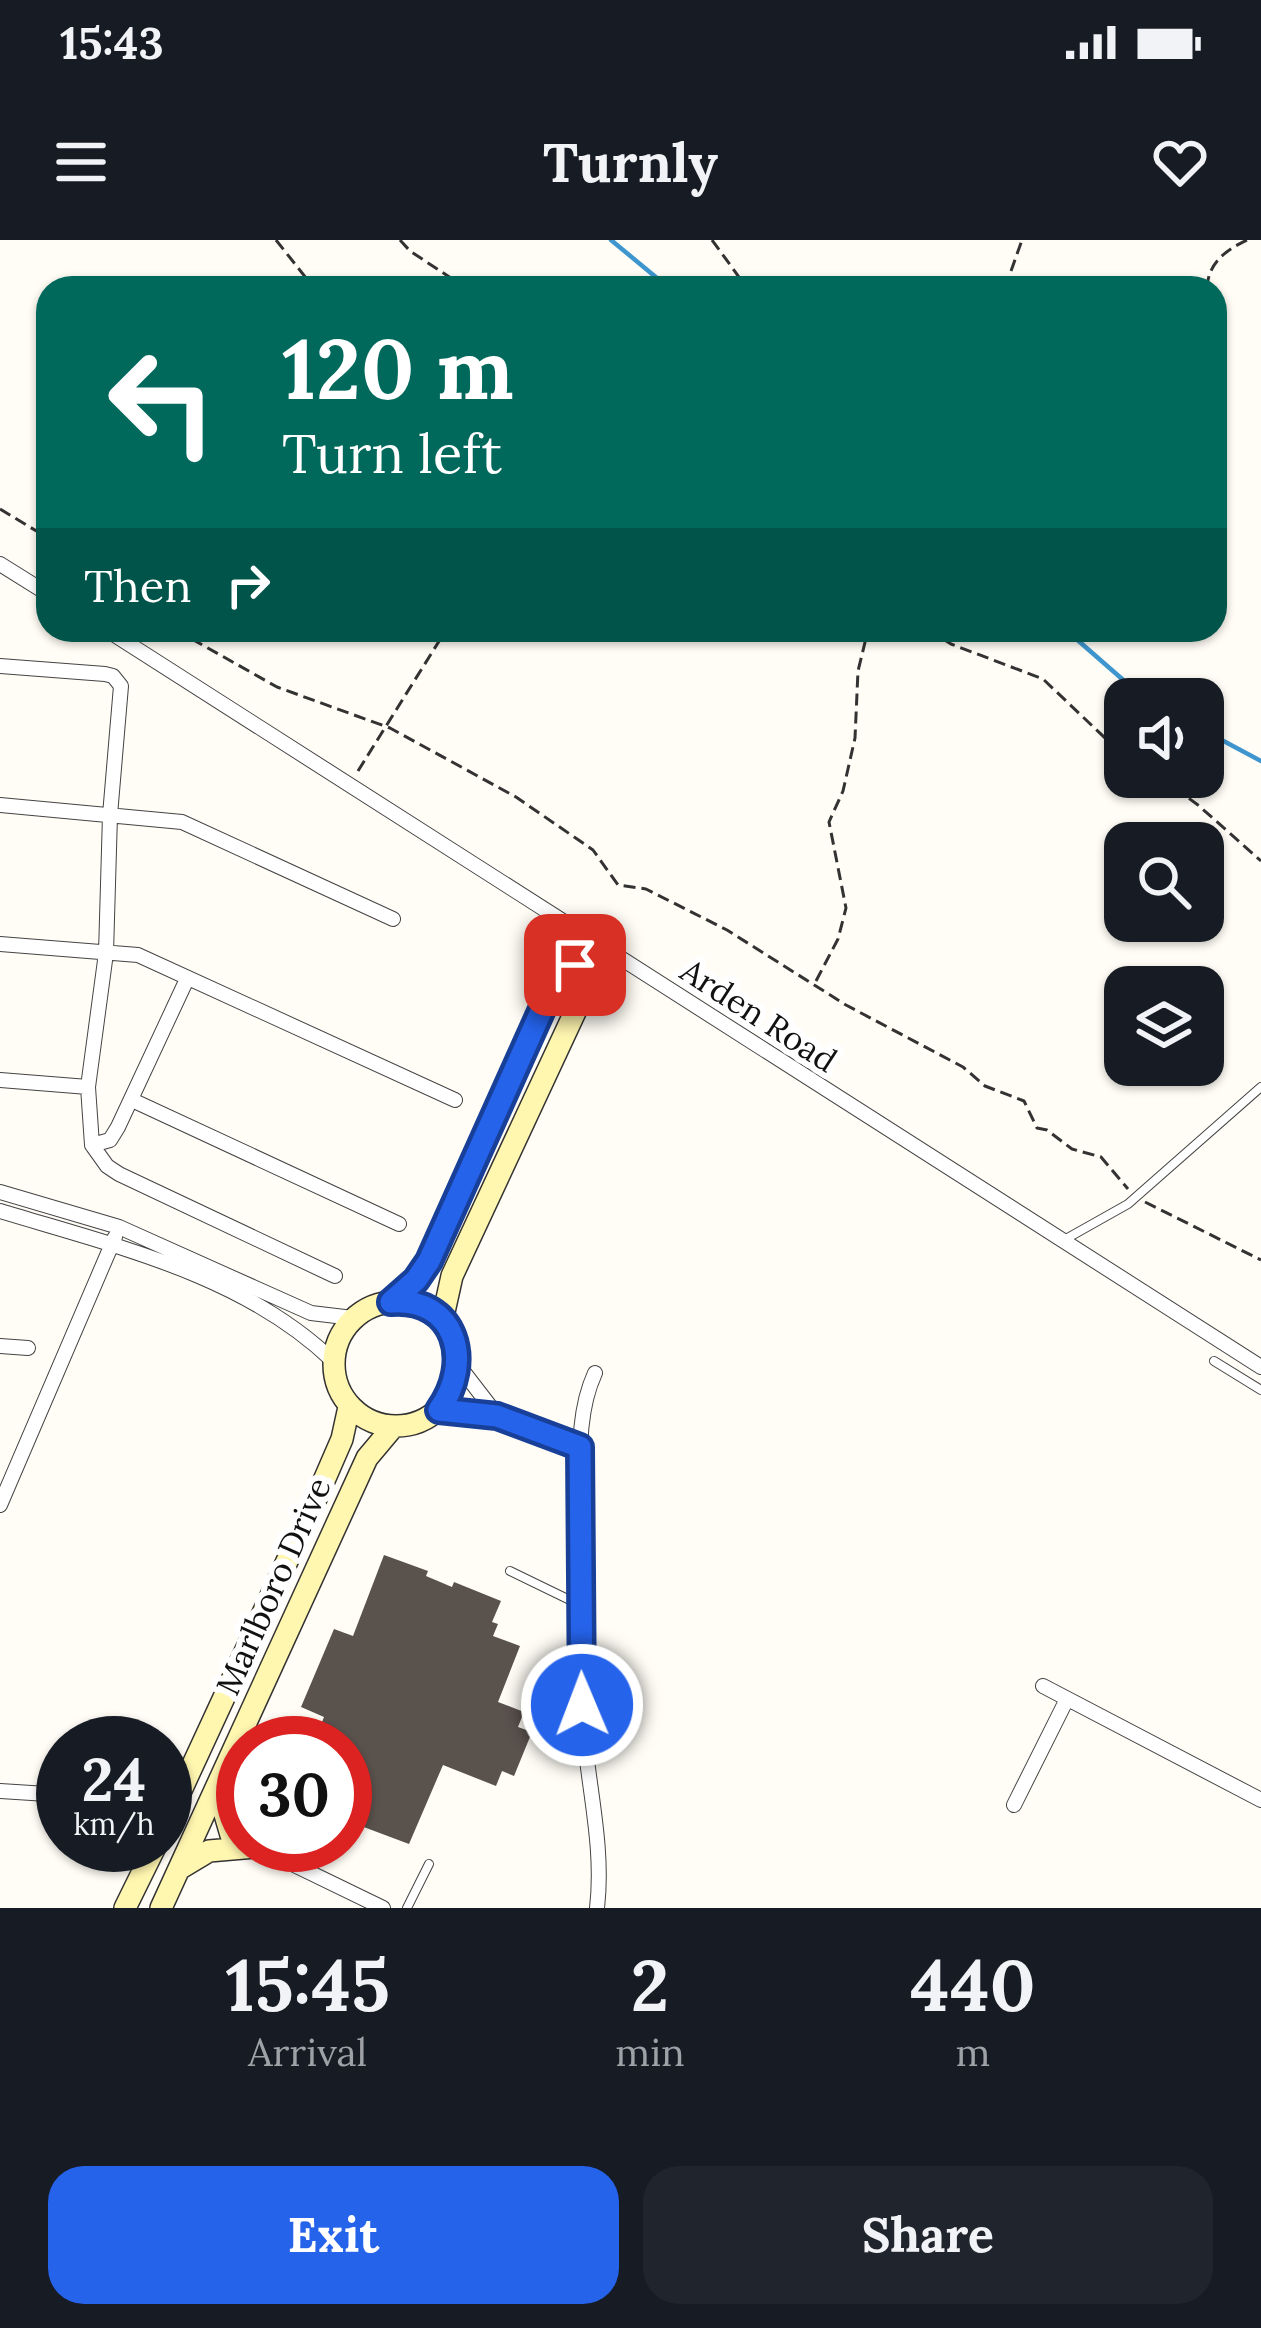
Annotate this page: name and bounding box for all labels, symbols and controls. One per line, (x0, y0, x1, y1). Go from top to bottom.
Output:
text: 15:43 (60, 14, 164, 71)
text: Turnly (543, 128, 718, 197)
icon: menu (48, 129, 114, 195)
icon: heart (1147, 129, 1213, 195)
text: 120 m (282, 314, 514, 422)
icon: left (84, 324, 240, 480)
text: Turn left (282, 419, 502, 488)
icon: right (215, 552, 281, 618)
text: Then (84, 557, 191, 614)
map controls (1104, 678, 1224, 1086)
button: sound (1104, 678, 1224, 798)
button: search (1104, 822, 1224, 942)
pin (524, 914, 626, 1016)
icon: arrive (542, 932, 608, 998)
street label: Arden Road (672, 948, 845, 1081)
button: layers (1104, 966, 1224, 1086)
street label: Marlboro Drive (206, 1471, 340, 1701)
position arrow (519, 1642, 645, 1768)
speed limit sign: 30 (216, 1716, 372, 1872)
text: 24 (82, 1741, 146, 1817)
text: km/h (73, 1805, 155, 1843)
text: 15:45 (225, 1939, 390, 2031)
text: 2 (631, 1939, 669, 2031)
text: 440 (910, 1939, 1036, 2031)
text: Arrival (248, 2027, 367, 2077)
text: min (615, 2027, 685, 2077)
text: m (955, 2027, 990, 2077)
button: Exit (48, 2166, 619, 2304)
button: Share (643, 2166, 1213, 2304)

